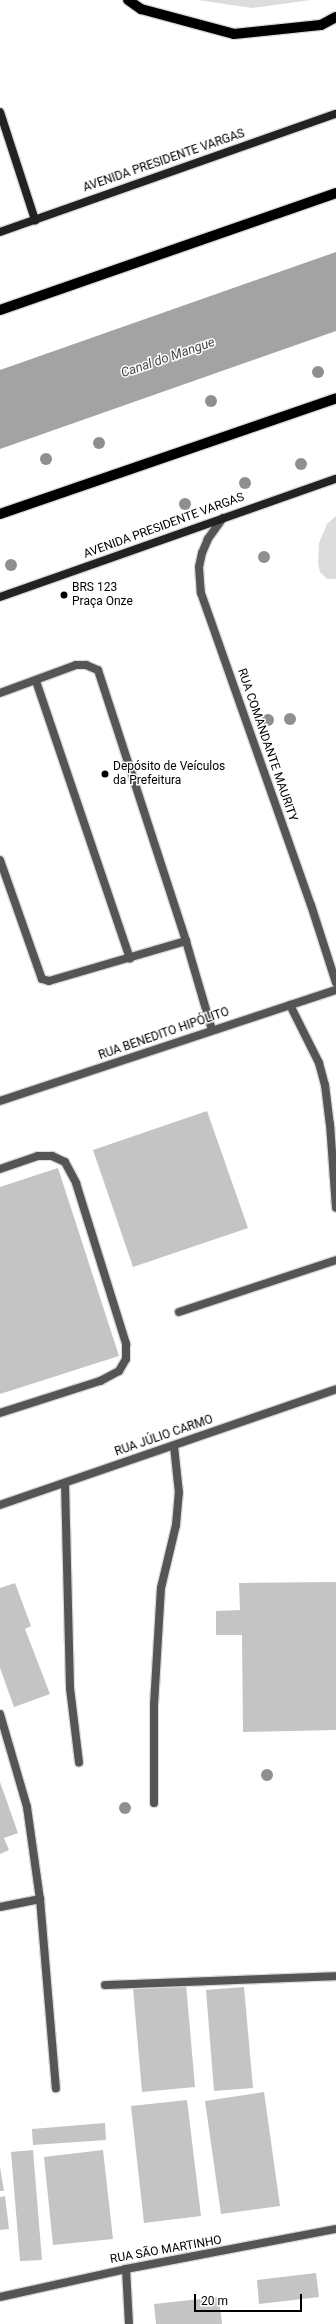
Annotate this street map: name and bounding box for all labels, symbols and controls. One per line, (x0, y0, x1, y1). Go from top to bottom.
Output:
street label: AVENIDA PRESIDENTE VARGAS (81, 127, 247, 195)
water label: Canal do Mangue (119, 335, 217, 381)
street label: AVENIDA PRESIDENTE VARGAS (82, 490, 246, 562)
place label: BRS 123 Praça Onze (72, 581, 133, 609)
marker: BRS 123 Praça Onze (59, 590, 69, 600)
street label: RUA COMANDANTE MAURITY (234, 667, 300, 823)
place label: Depósito de Veículos da Prefeitura (113, 760, 225, 788)
marker: Depósito de Veículos da Prefeitura (100, 769, 110, 779)
street label: RUA BENEDITO HIPÓLITO (97, 1005, 231, 1063)
street label: RUA JÚLIO CARMO (113, 1412, 215, 1460)
street label: RUA SÃO MARTINHO (109, 2233, 223, 2267)
scale bar (196, 2286, 304, 2312)
text: 20 m (201, 2294, 228, 2308)

